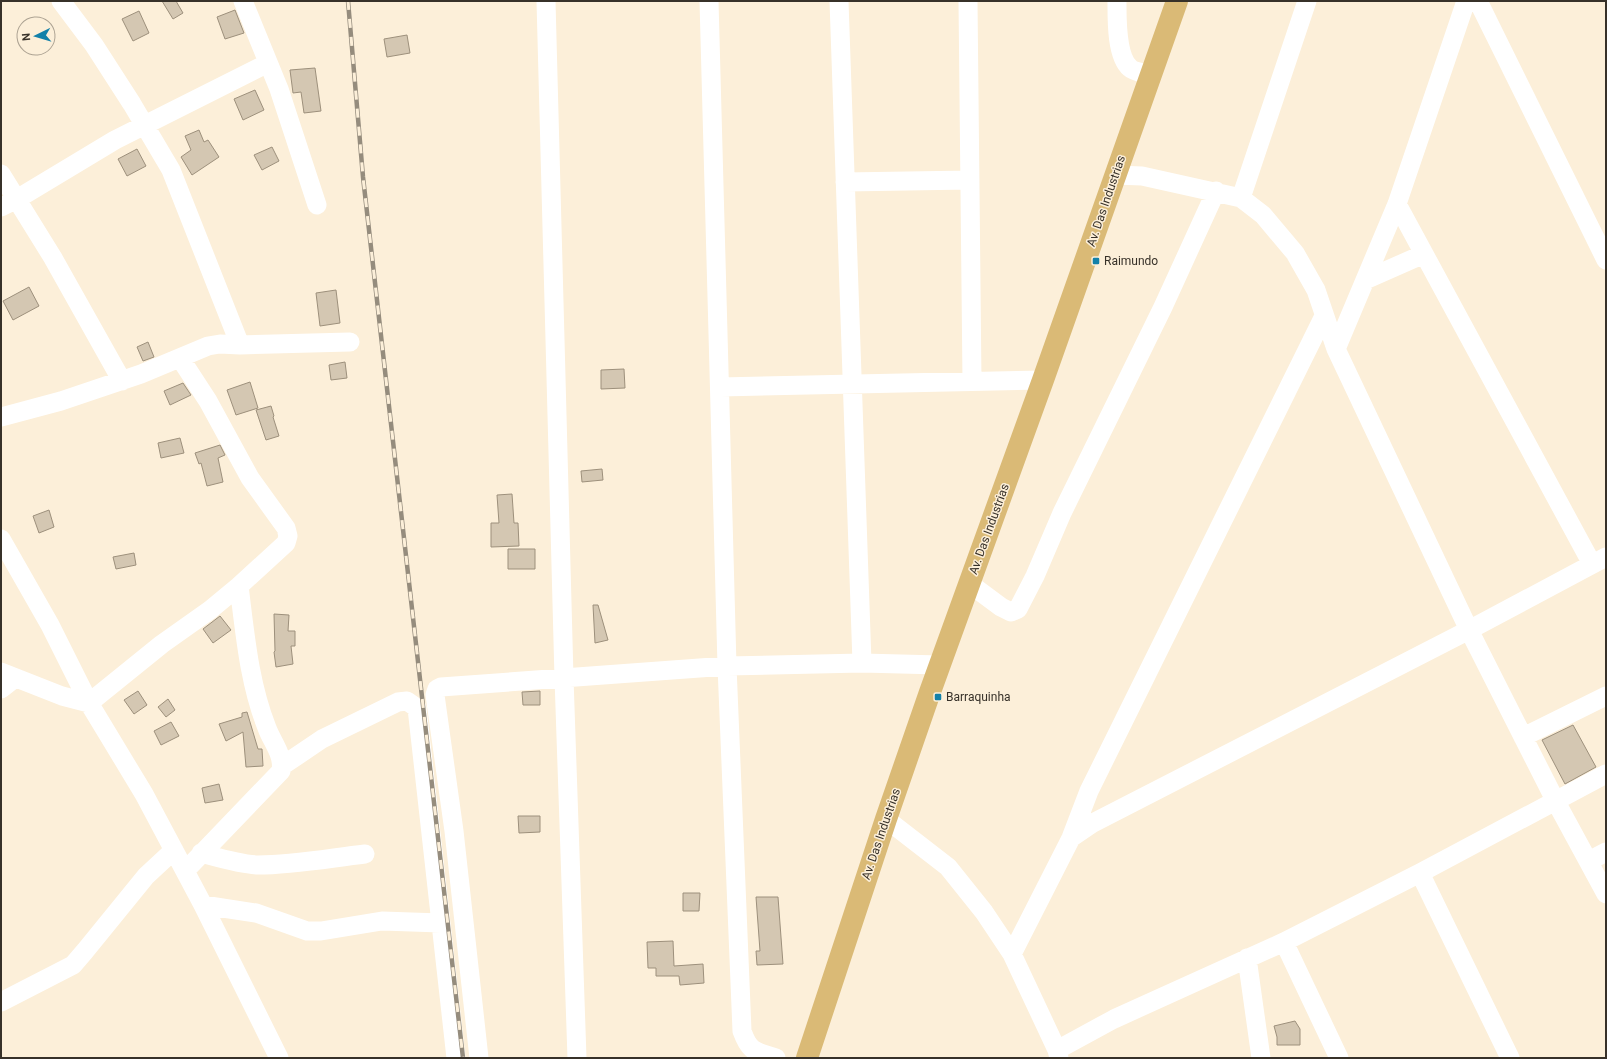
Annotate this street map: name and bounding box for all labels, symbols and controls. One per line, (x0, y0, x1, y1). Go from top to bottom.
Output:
north arrow (16, 16, 56, 56)
text: N (20, 32, 33, 41)
street label: Av. Das Industrias (1084, 154, 1128, 248)
place label: Raimundo (1104, 254, 1158, 268)
marker: Raimundo (1091, 256, 1101, 266)
street label: Av. Das Industrias (966, 482, 1012, 576)
place label: Barraquinha (946, 690, 1011, 704)
marker: Barraquinha (933, 692, 943, 702)
street label: Av. Das Industrias (859, 787, 903, 881)

